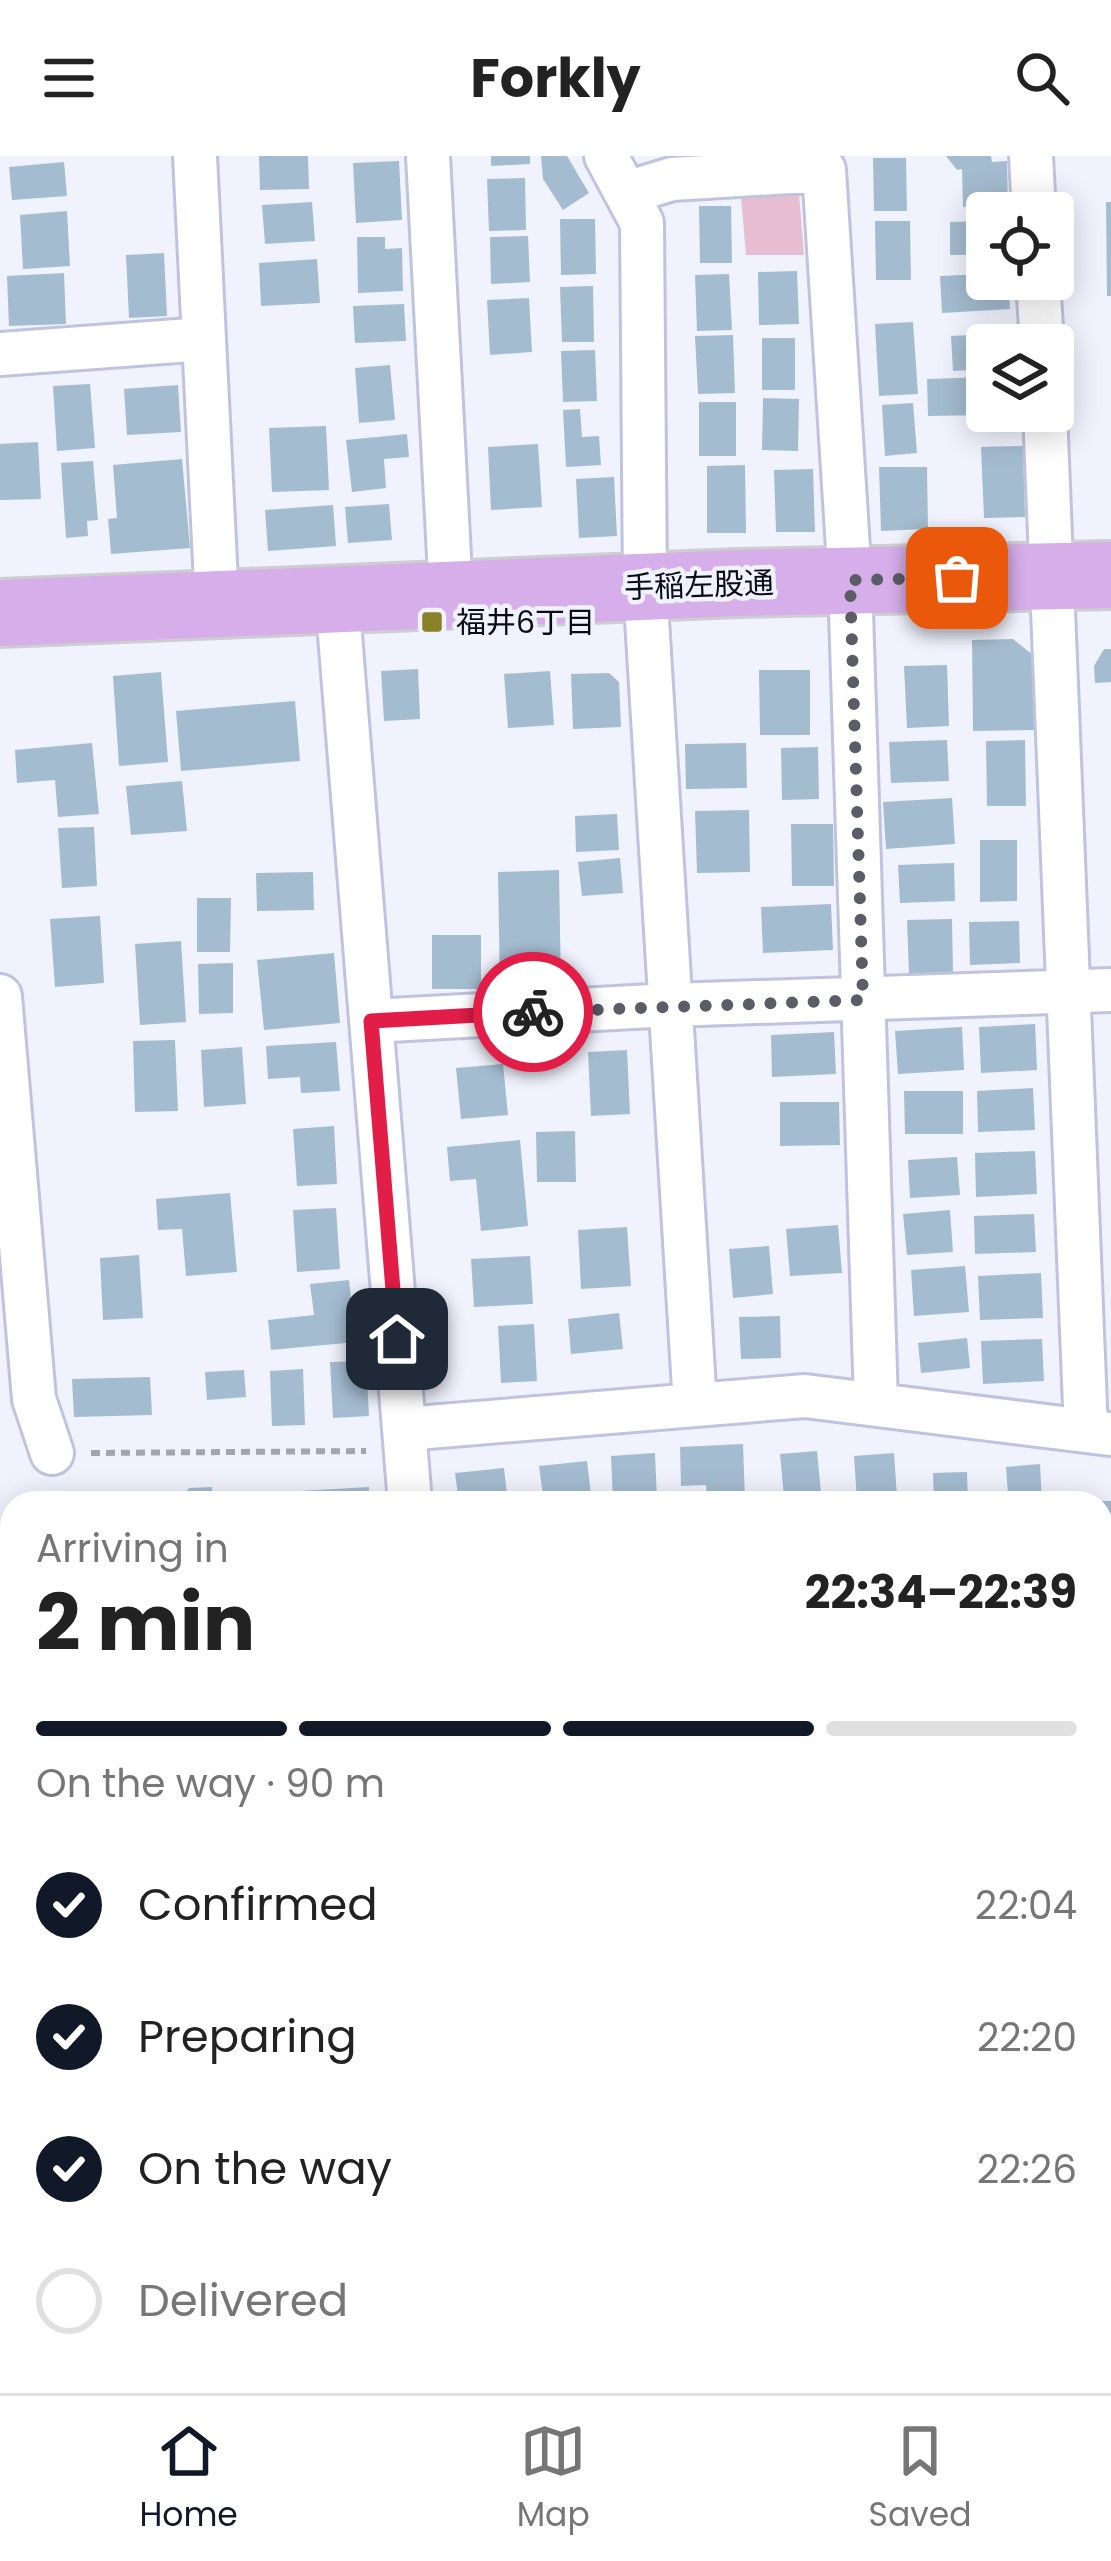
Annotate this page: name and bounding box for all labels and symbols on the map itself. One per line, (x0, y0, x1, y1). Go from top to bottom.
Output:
pin (906, 527, 1008, 629)
street label: 手稲左股通 (623, 561, 775, 609)
place label: 福井6丁目 (456, 601, 595, 644)
marker: 福井6丁目 (419, 609, 445, 635)
courier (473, 952, 593, 1072)
pin (346, 1288, 448, 1390)

